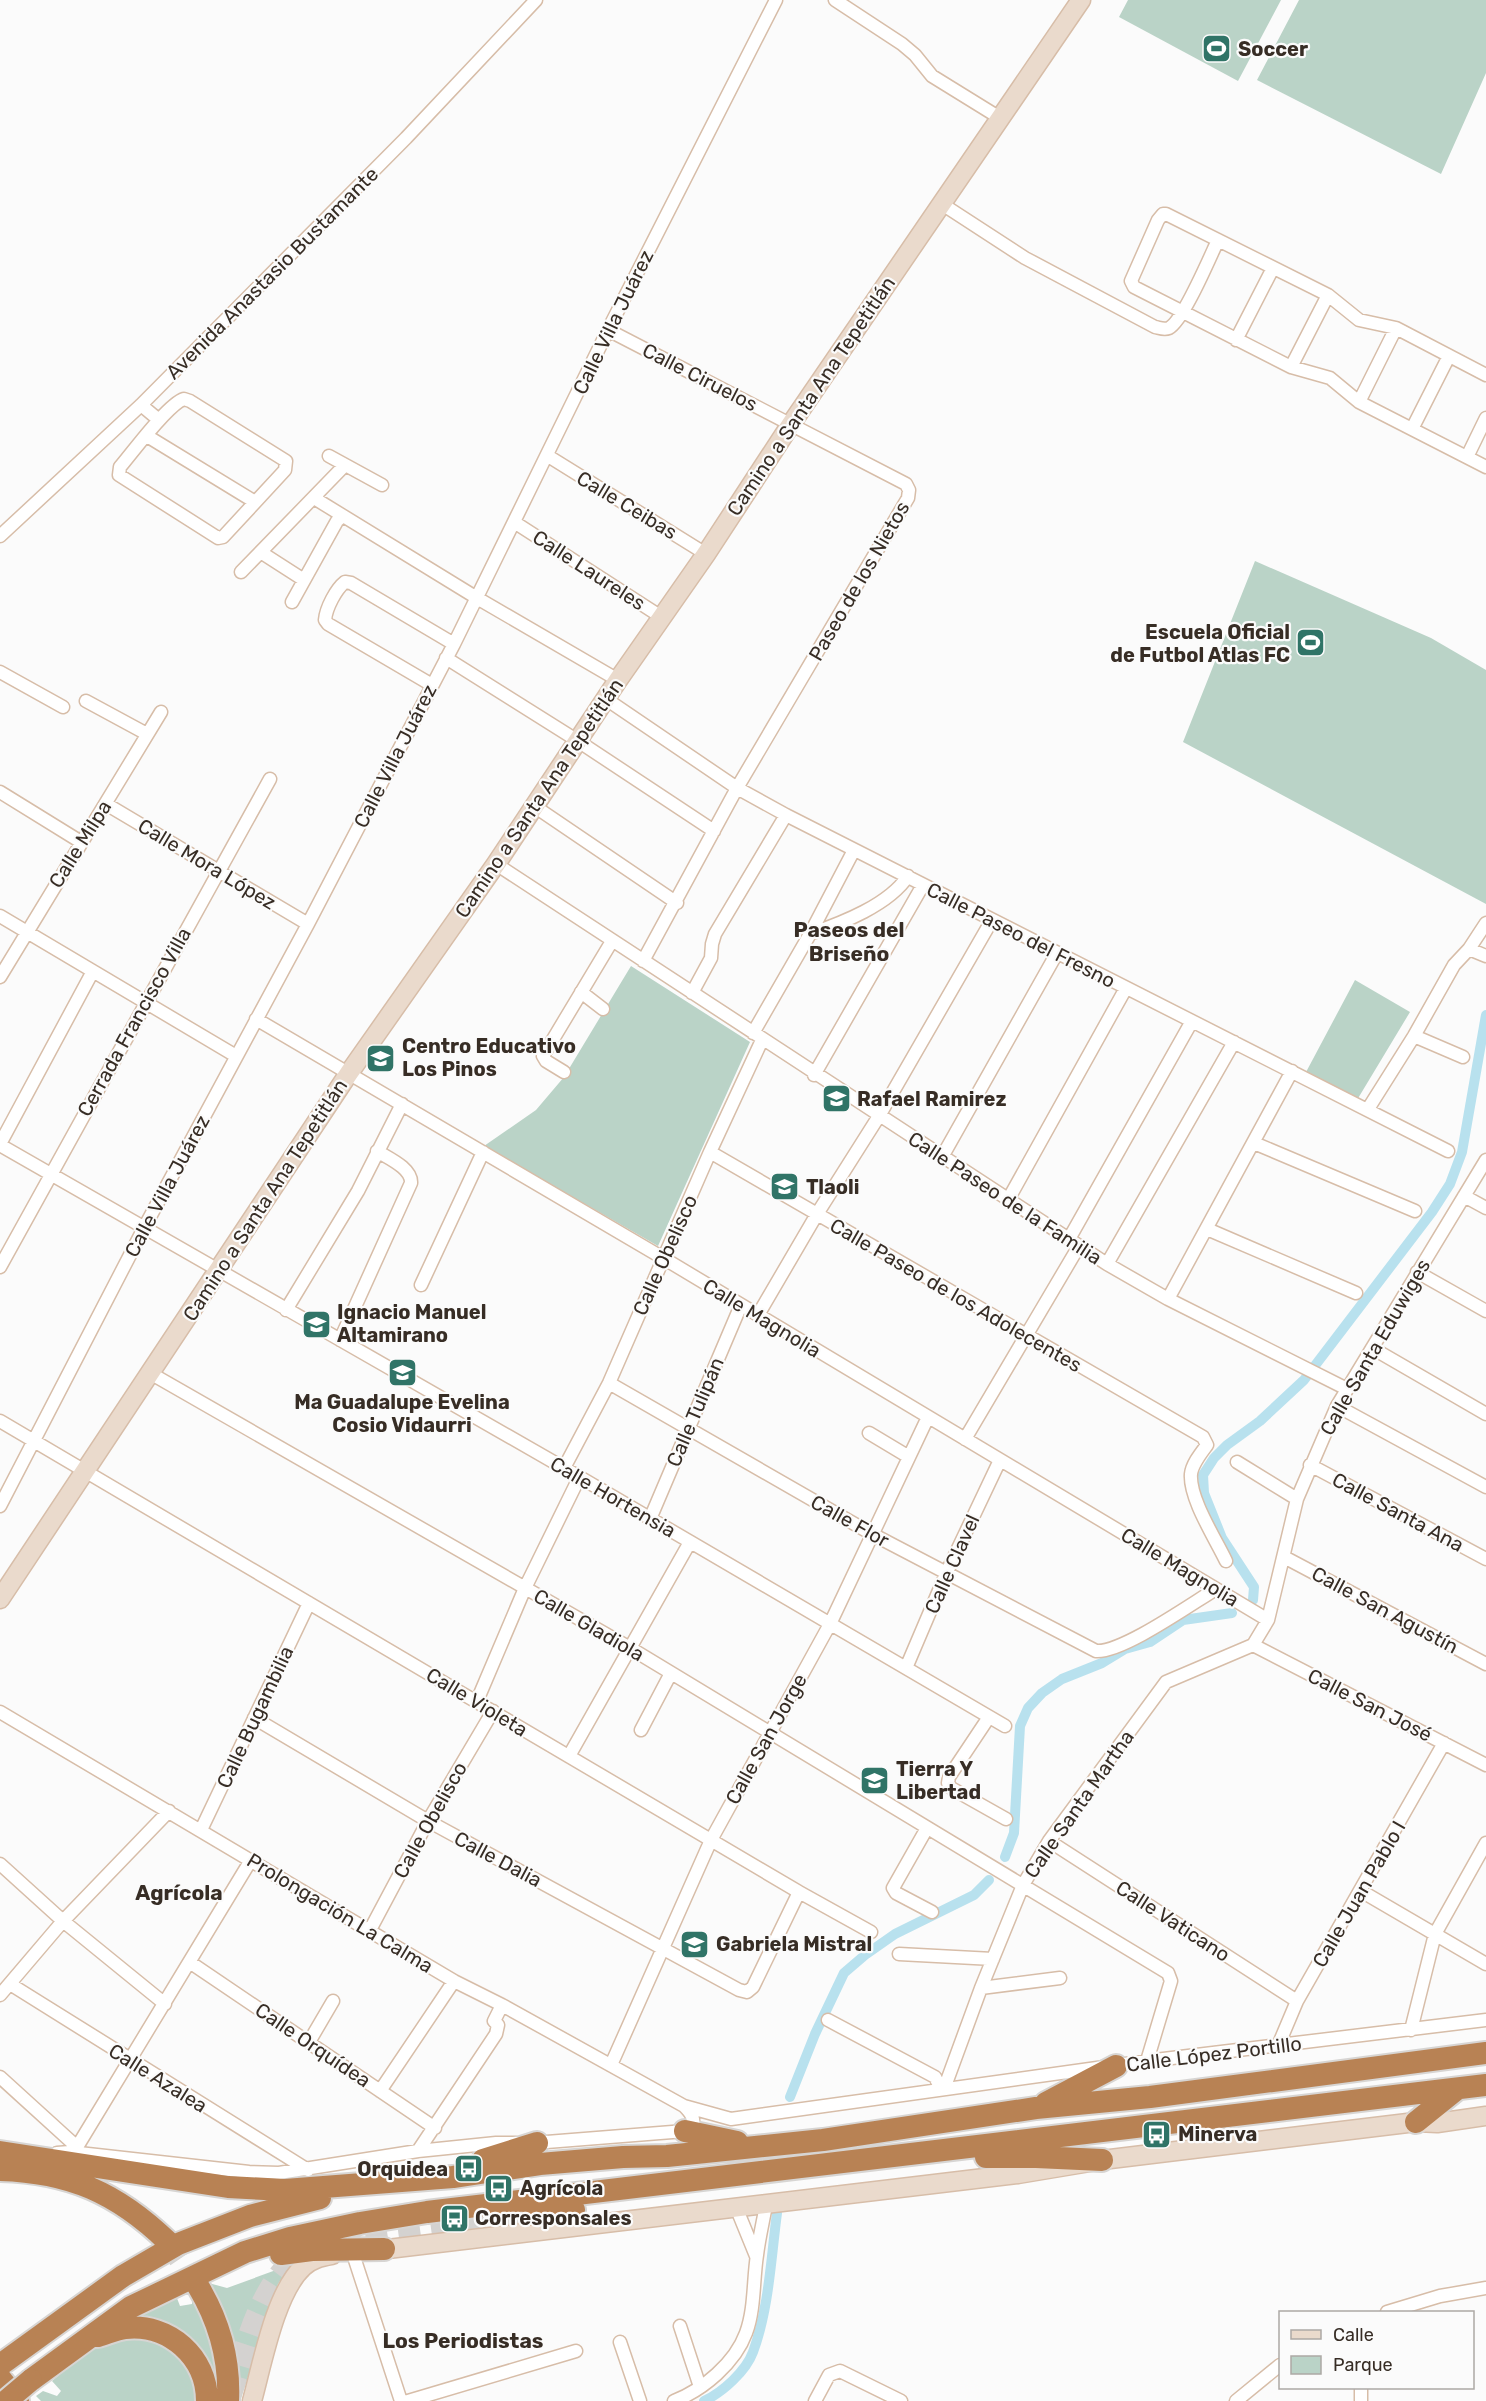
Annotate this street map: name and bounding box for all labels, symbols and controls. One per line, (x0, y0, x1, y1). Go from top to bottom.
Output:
sports icon: Soccer (1201, 33, 1233, 65)
place label: Soccer (1238, 37, 1308, 61)
street label: Avenida Anastasio Bustamante (161, 162, 383, 384)
street label: Calle Villa Juárez (568, 246, 658, 398)
street label: Camino a Santa Ana Tepetitlán (722, 272, 900, 520)
street label: Calle Ciruelos (639, 338, 761, 416)
street label: Calle Ceibas (573, 466, 681, 544)
street label: Paseo de los Nietos (804, 497, 914, 665)
street label: Calle Laureles (528, 525, 650, 615)
place label: Escuela Oficial de Futbol Atlas FC (1110, 620, 1290, 667)
sports icon: Escuela Oficial de Futbol Atlas FC (1295, 627, 1327, 659)
street label: Camino a Santa Ana Tepetitlán (450, 674, 628, 922)
street label: Calle Villa Juárez (349, 680, 441, 832)
street label: Calle Milpa (44, 796, 116, 892)
street label: Calle Mora López (134, 813, 280, 915)
street label: Calle Paseo del Fresno (923, 877, 1119, 993)
district label: Paseos del Briseño (793, 917, 905, 966)
street label: Cerrada Francisco Villa (72, 923, 196, 1121)
place label: Centro Educativo Los Pinos (402, 1034, 576, 1081)
school or university icon: Centro Educativo Los Pinos (365, 1042, 397, 1074)
street label: Camino a Santa Ana Tepetitlán (178, 1075, 352, 1325)
school or university icon: Rafael Ramirez (820, 1083, 852, 1115)
place label: Rafael Ramirez (857, 1087, 1006, 1111)
street label: Calle Villa Juárez (119, 1111, 215, 1261)
street label: Calle Paseo de la Familia (904, 1126, 1106, 1270)
school or university icon: Tlaoli (769, 1171, 801, 1203)
place label: Tlaoli (806, 1175, 859, 1199)
street label: Calle Obelisco (628, 1191, 702, 1319)
street label: Calle Paseo de los Adolecentes (826, 1213, 1086, 1377)
street label: Calle Santa Eduwiges (1315, 1255, 1435, 1439)
street label: Calle Magnolia (699, 1273, 825, 1363)
place label: Ignacio Manuel Altamirano (337, 1300, 486, 1347)
school or university icon: Ignacio Manuel Altamirano (300, 1308, 332, 1340)
street label: Calle Tulipán (661, 1354, 729, 1470)
school or university icon: Ma Guadalupe Evelina Cosio Vidaurri (386, 1356, 418, 1388)
place label: Ma Guadalupe Evelina Cosio Vidaurri (294, 1390, 510, 1437)
street label: Calle Hortensia (546, 1451, 680, 1543)
street label: Calle Santa Ana (1328, 1467, 1468, 1557)
street label: Calle Flor (807, 1490, 894, 1552)
street label: Calle Clavel (919, 1511, 985, 1617)
street label: Calle Magnolia (1117, 1522, 1243, 1612)
street label: Calle San Agustín (1308, 1561, 1462, 1659)
street label: Calle Gladiola (529, 1584, 649, 1666)
street label: Calle Bugambilia (212, 1642, 298, 1792)
street label: Calle Violeta (422, 1662, 532, 1742)
street label: Calle San José (1304, 1663, 1436, 1747)
street label: Calle San Jorge (720, 1670, 812, 1808)
street label: Calle Santa Martha (1019, 1725, 1139, 1883)
place label: Tierra Y Libertad (896, 1757, 981, 1804)
street label: Calle Obelisco (388, 1758, 472, 1882)
school or university icon: Tierra Y Libertad (859, 1765, 891, 1797)
street label: Calle Juan Pablo I (1307, 1816, 1411, 1972)
street label: Calle Dalia (450, 1826, 546, 1892)
street label: Prolongación La Calma (243, 1848, 437, 1978)
street label: Calle Vaticano (1112, 1875, 1234, 1967)
district label: Agrícola (135, 1880, 223, 1905)
school or university icon: Gabriela Mistral (679, 1928, 711, 1960)
place label: Gabriela Mistral (716, 1932, 872, 1956)
street label: Calle Orquídea (251, 1998, 375, 2092)
street label: Calle López Portillo (1125, 2031, 1303, 2077)
street label: Calle Azalea (104, 2038, 212, 2118)
bus stop icon: Minerva (1141, 2118, 1173, 2150)
place label: Minerva (1178, 2122, 1257, 2146)
bus stop icon: Orquidea (453, 2153, 485, 2185)
place label: Orquidea (357, 2157, 448, 2181)
bus stop icon: Agrícola (483, 2172, 515, 2204)
place label: Agrícola (520, 2176, 603, 2200)
bus stop icon: Corresponsales (438, 2202, 470, 2234)
place label: Corresponsales (475, 2206, 632, 2230)
legend (1279, 2311, 1474, 2389)
text: Calle (1333, 2324, 1374, 2346)
district label: Los Periodistas (383, 2328, 543, 2353)
text: Parque (1333, 2354, 1393, 2376)

